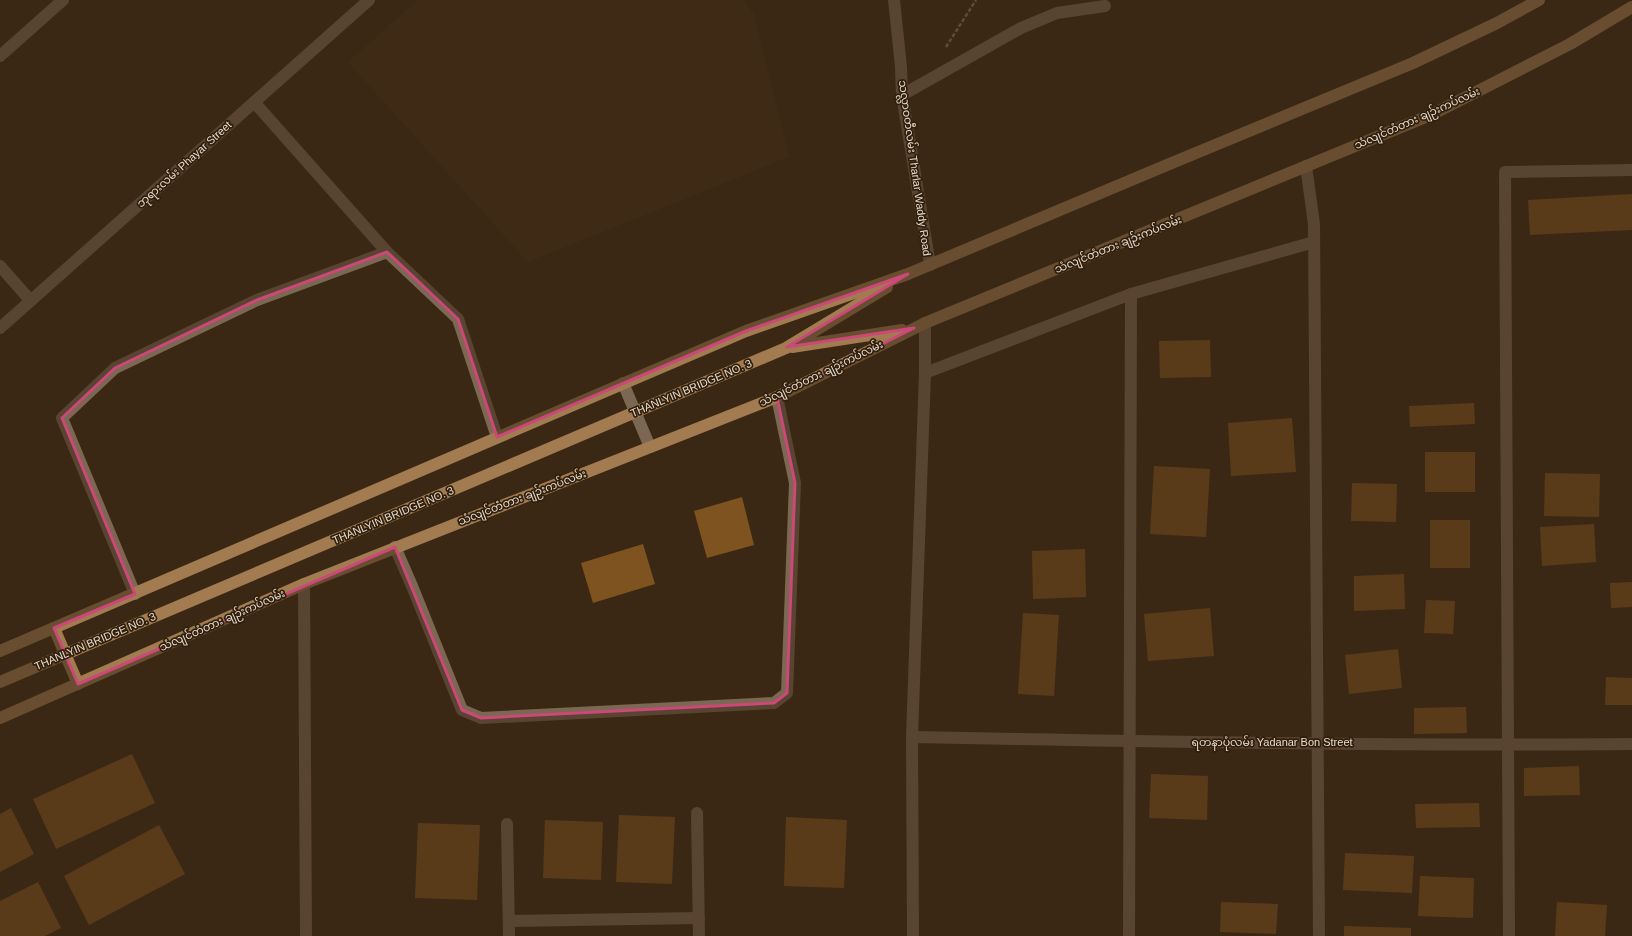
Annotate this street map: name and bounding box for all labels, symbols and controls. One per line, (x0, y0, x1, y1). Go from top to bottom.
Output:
street label: သလ္လာဝတီလမ်း Tharlar Waddy Road (894, 79, 934, 257)
street label: သံလျင်တံတား ချဉ်းကပ်လမ်း (1352, 84, 1483, 154)
street label: ဘုရားလမ်း Phayar Street (134, 118, 236, 212)
street label: သံလျင်တံတား ချဉ်းကပ်လမ်း (1052, 212, 1185, 278)
street label: သံလျင်တံတား ချဉ်းကပ်လမ်း (757, 337, 886, 411)
street label: THANLYIN BRIDGE NO. 3 (629, 357, 753, 419)
street label: သံလျင်တံတား ချဉ်းကပ်လမ်း (456, 466, 589, 530)
street label: THANLYIN BRIDGE NO. 3 (331, 484, 455, 546)
street label: သံလျင်တံတား ချဉ်းကပ်လမ်း (157, 586, 288, 656)
street label: THANLYIN BRIDGE NO. 3 (33, 610, 157, 672)
street label: ရတနာပုံလမ်း Yadanar Bon Street (1191, 735, 1353, 751)

